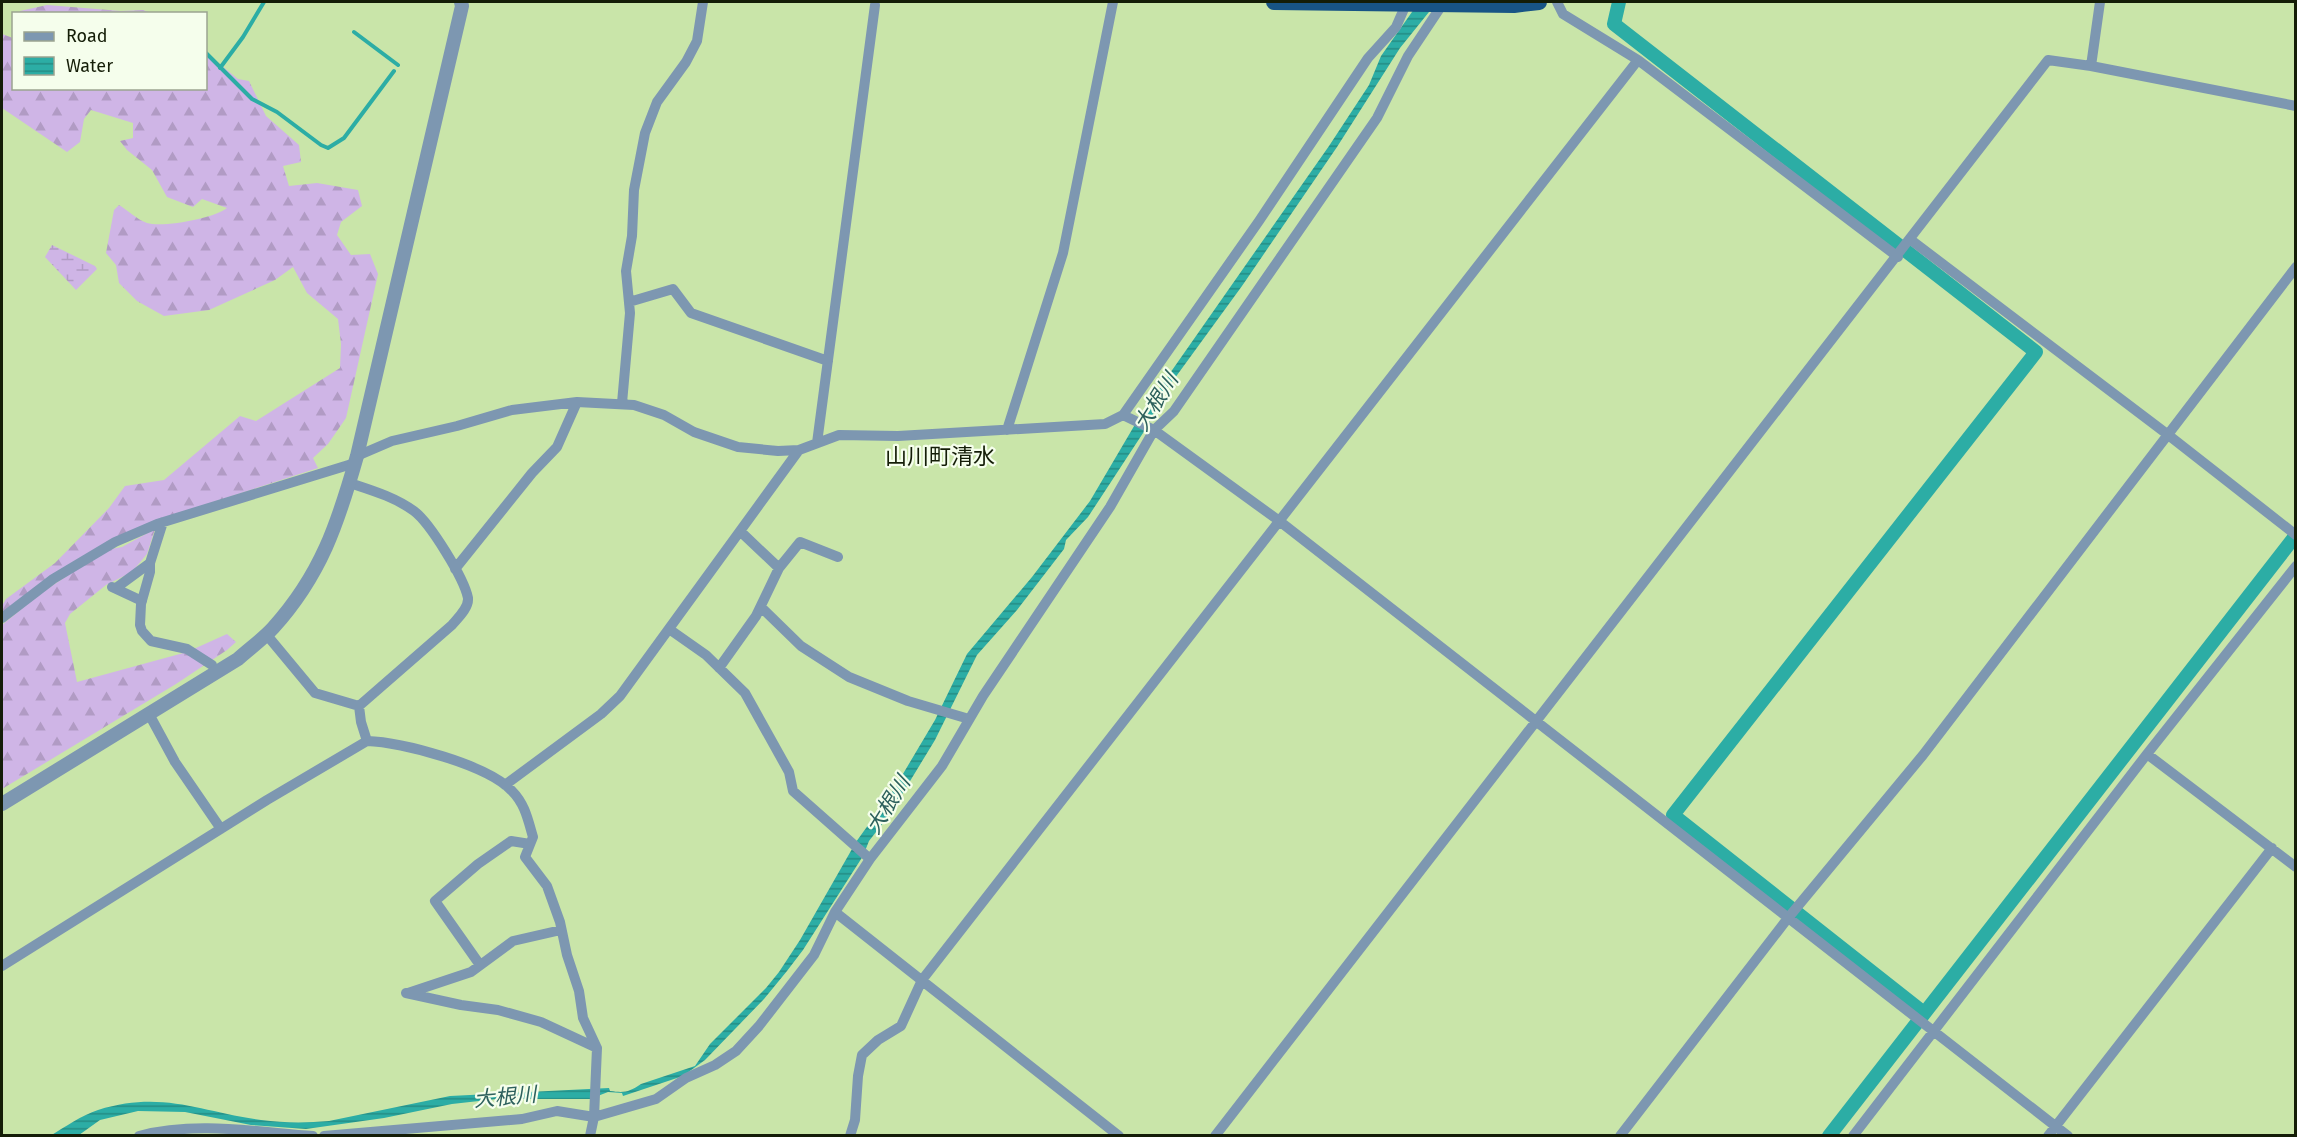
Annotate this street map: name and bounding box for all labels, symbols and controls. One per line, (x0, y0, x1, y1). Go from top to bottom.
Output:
legend (12, 12, 207, 90)
text: Road (66, 25, 108, 47)
text: Water (66, 55, 113, 77)
water label: 大根川 (1128, 367, 1185, 436)
district label: 山川町清水 (885, 443, 995, 470)
water label: 大根川 (860, 770, 917, 839)
water label: 大根川 (472, 1081, 540, 1113)

